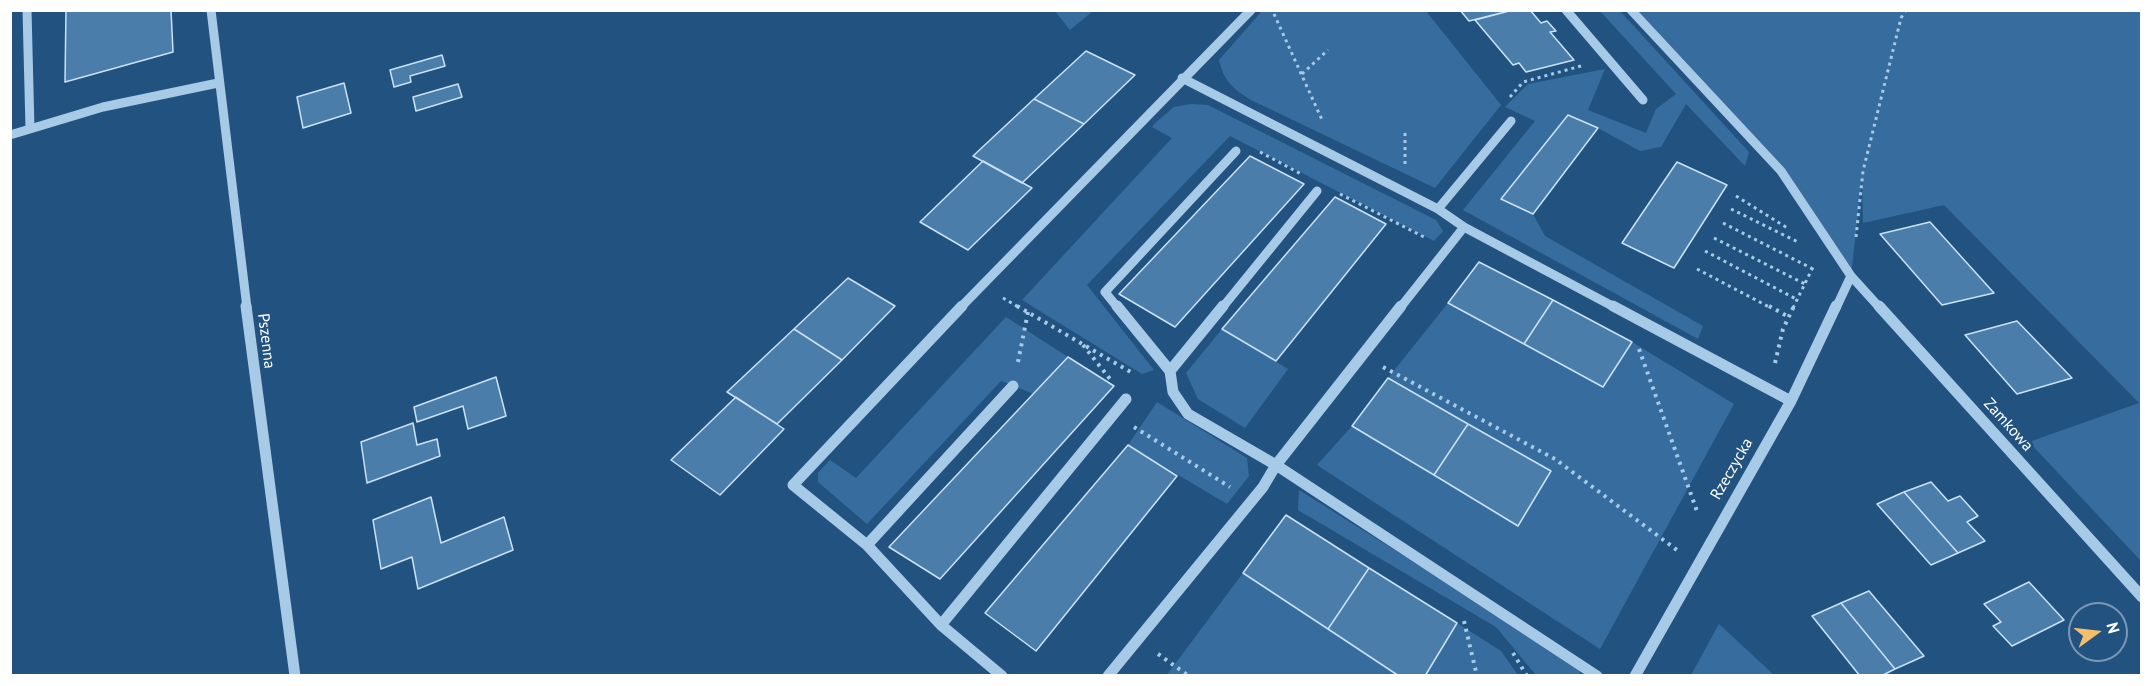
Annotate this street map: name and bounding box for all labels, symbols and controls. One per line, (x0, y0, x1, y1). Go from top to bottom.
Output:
street label: Pszenna (253, 312, 279, 370)
street label: Zamkowa (1979, 394, 2037, 456)
street label: Rzeczycka (1707, 435, 1757, 503)
north arrow (2068, 602, 2128, 662)
text: N (2102, 620, 2124, 636)

